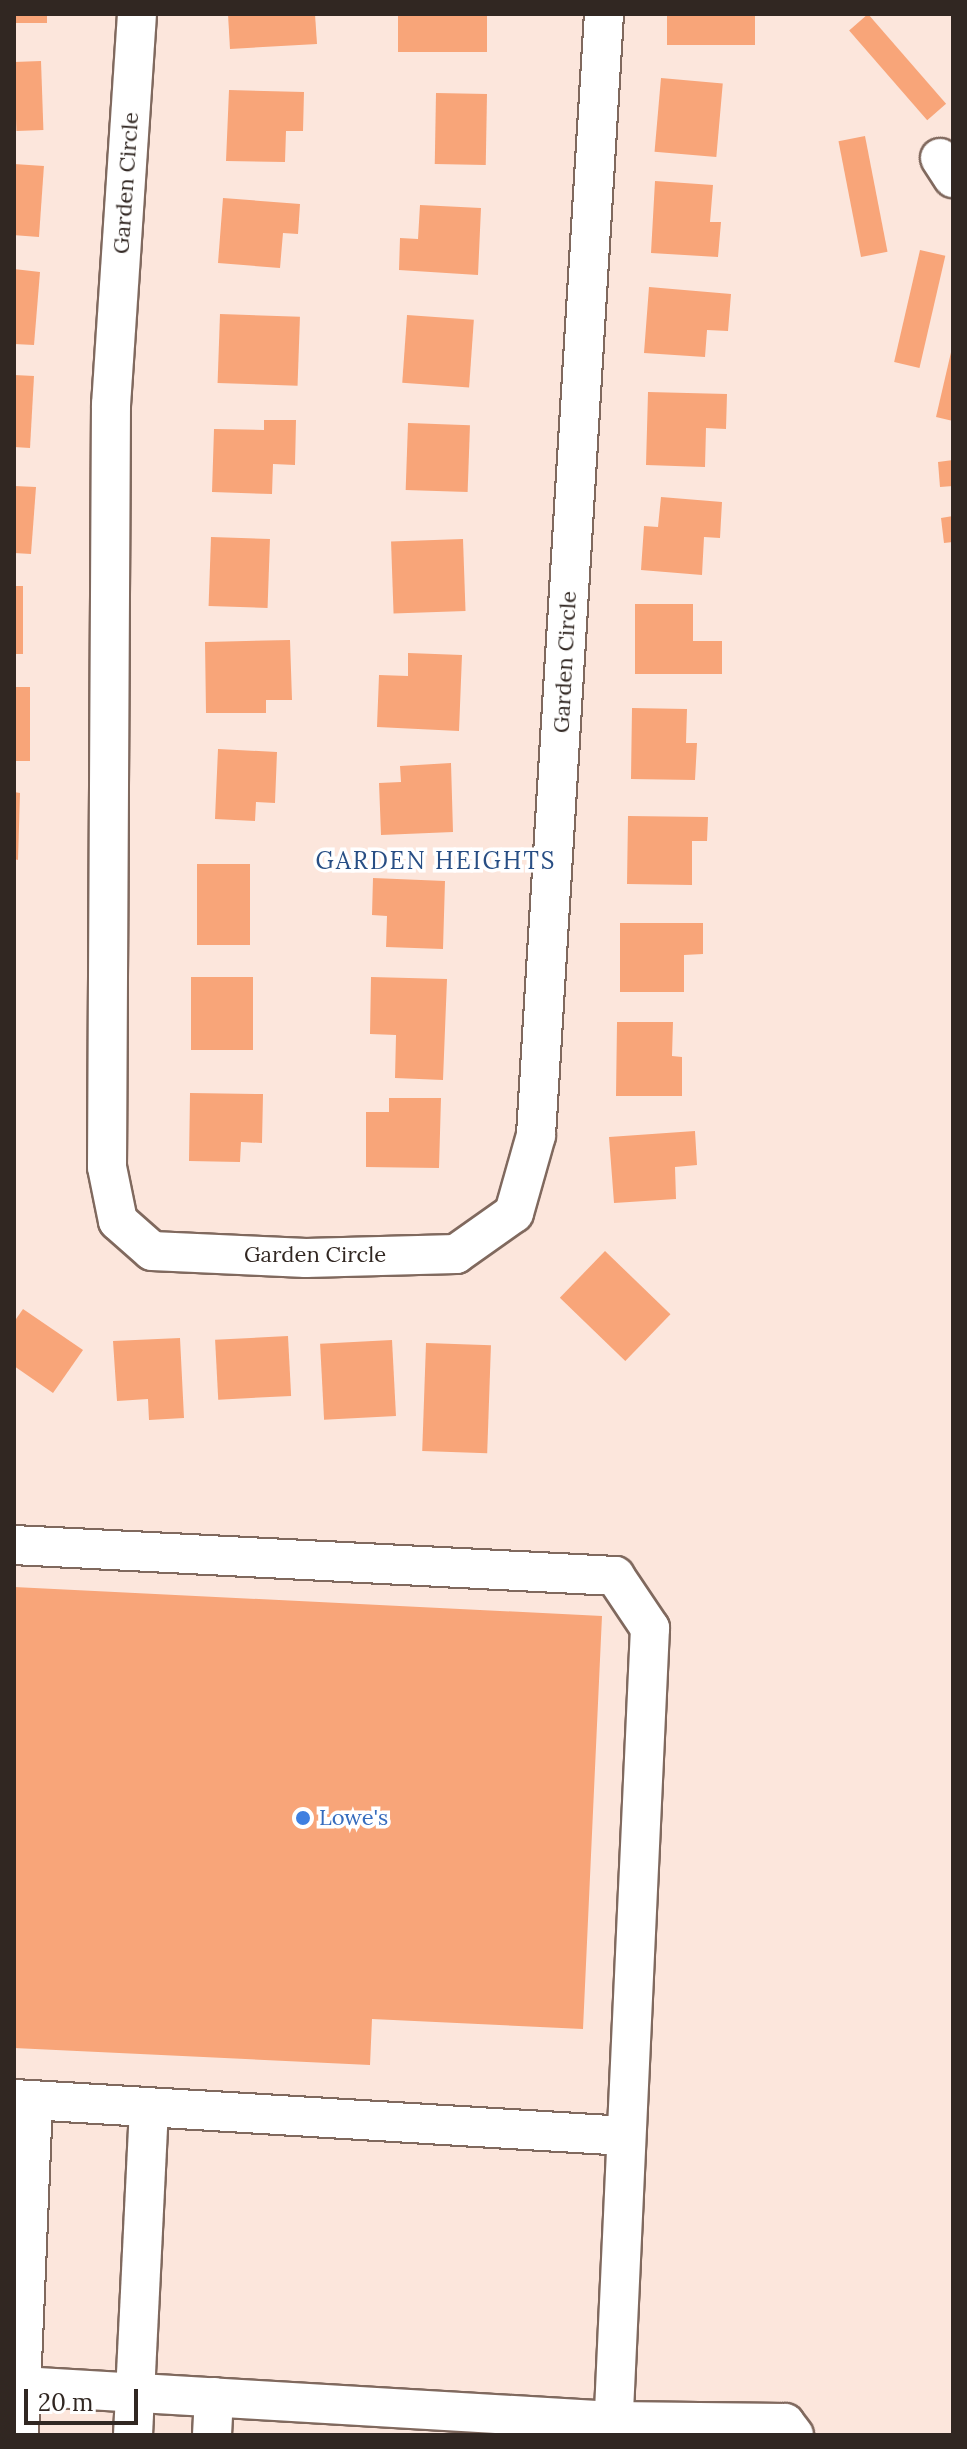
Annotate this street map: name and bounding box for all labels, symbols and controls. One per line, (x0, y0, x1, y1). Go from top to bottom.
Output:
street label: Garden Circle (108, 111, 144, 255)
street label: Garden Circle (548, 590, 582, 734)
district label: GARDEN HEIGHTS (316, 847, 556, 875)
street label: Garden Circle (244, 1242, 386, 1268)
place label: Lowe's (319, 1805, 388, 1831)
marker: Lowe's (294, 1809, 312, 1827)
scale bar (28, 2373, 142, 2423)
text: 20 m (38, 2387, 94, 2418)

